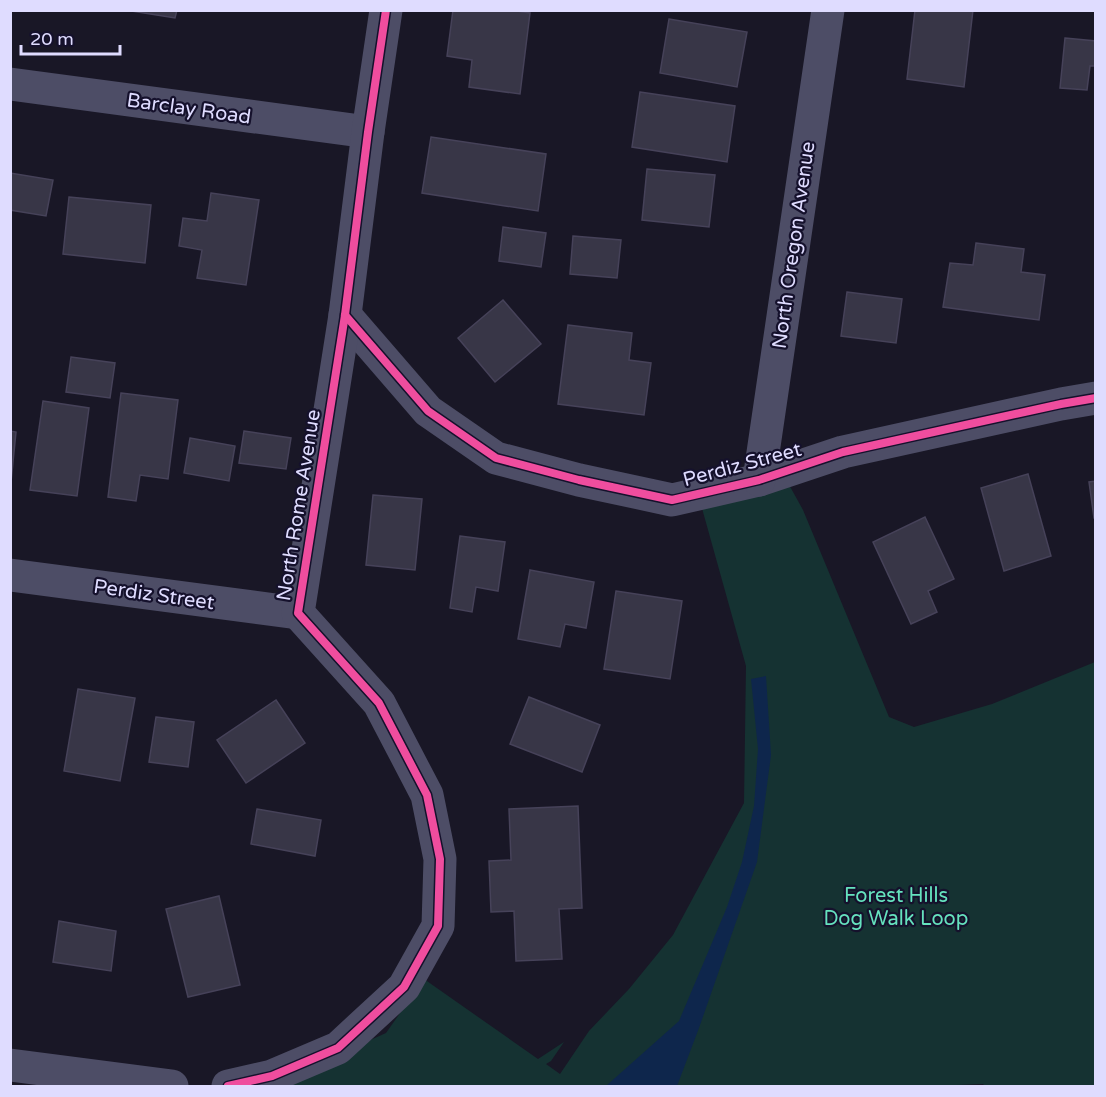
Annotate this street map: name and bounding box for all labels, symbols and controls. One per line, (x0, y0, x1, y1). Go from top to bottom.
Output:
scale bar (21, 18, 120, 56)
text: 20 m (30, 28, 74, 50)
street label: Barclay Road (125, 88, 253, 130)
street label: North Oregon Avenue (768, 140, 820, 350)
street label: North Rome Avenue (272, 408, 326, 603)
street label: Perdiz Street (680, 438, 805, 492)
street label: Perdiz Street (92, 575, 216, 615)
park label: Forest Hills Dog Walk Loop (824, 884, 968, 931)

